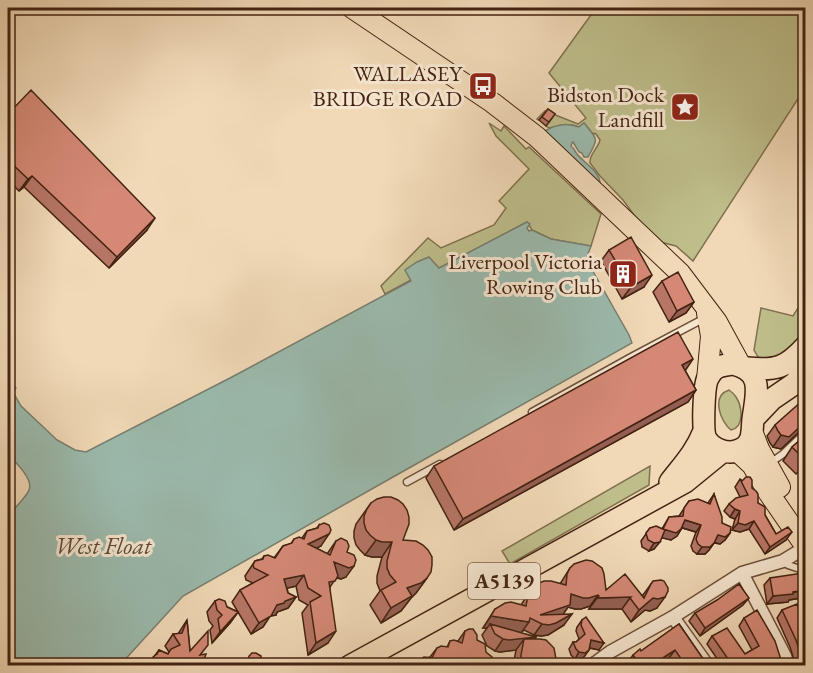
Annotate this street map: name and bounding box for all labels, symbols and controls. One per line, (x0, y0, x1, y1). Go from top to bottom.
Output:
place label: WALLASEY BRIDGE ROAD (313, 59, 463, 113)
bus stop icon: WALLASEY BRIDGE ROAD (467, 70, 499, 102)
place label: Bidston Dock Landfill (547, 80, 665, 134)
place icon: Bidston Dock Landfill (669, 91, 701, 123)
place label: Liverpool Victoria Rowing Club (448, 247, 602, 301)
building icon: Liverpool Victoria Rowing Club (607, 258, 639, 290)
water label: West Float (55, 530, 152, 561)
road number: A5139 (468, 563, 540, 599)

